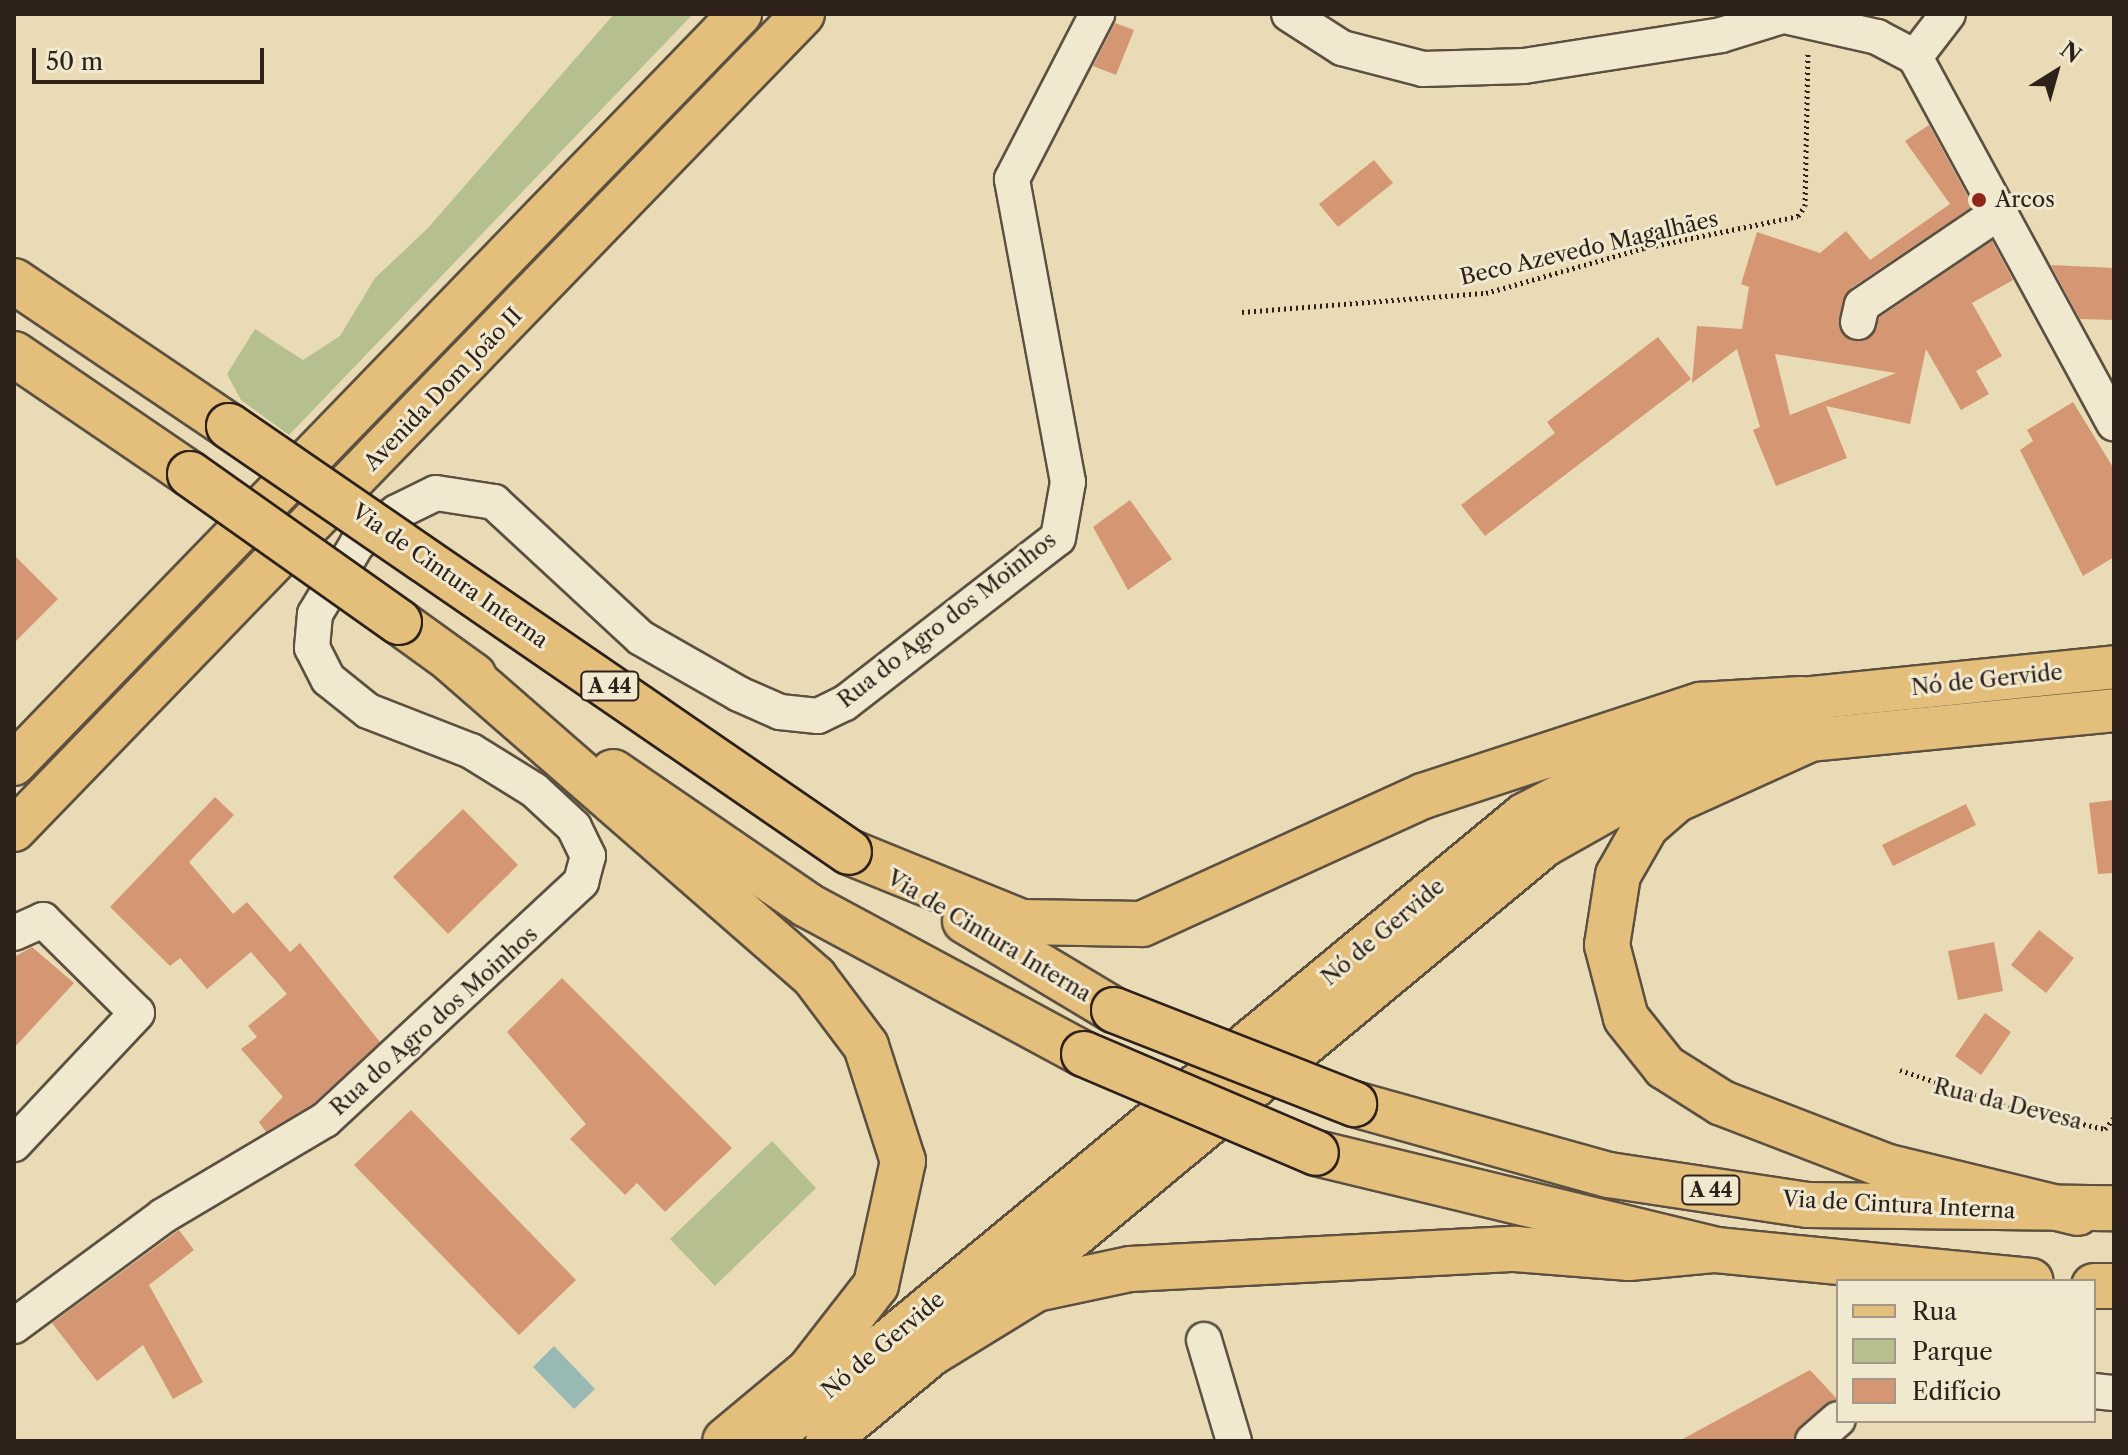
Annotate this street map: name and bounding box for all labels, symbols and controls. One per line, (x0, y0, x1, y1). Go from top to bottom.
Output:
scale bar (36, 32, 268, 82)
north arrow (2016, 32, 2096, 112)
text: N (2055, 36, 2087, 69)
text: 50 m (46, 47, 103, 76)
place label: Arcos (1995, 187, 2055, 213)
marker: Arcos (1970, 191, 1988, 209)
street label: Beco Azevedo Magalhães (1457, 205, 1721, 291)
street label: Avenida Dom João II (358, 302, 528, 476)
street label: Via de Cintura Interna (347, 498, 553, 654)
street label: Rua do Agro dos Moinhos (832, 526, 1062, 714)
street label: Nó de Gervide (1910, 659, 2064, 701)
road number: A 44 (578, 670, 642, 702)
street label: Via de Cintura Interna (882, 864, 1096, 1008)
street label: Nó de Gervide (1316, 873, 1450, 991)
street label: Rua do Agro dos Moinhos (325, 921, 543, 1121)
street label: Rua da Devesa (1931, 1073, 2085, 1135)
road number: A 44 (1679, 1174, 1743, 1206)
street label: Via de Cintura Interna (1782, 1186, 2016, 1224)
legend (1836, 1279, 2096, 1423)
street label: Nó de Gervide (816, 1286, 950, 1404)
text: Rua (1912, 1297, 1957, 1326)
text: Parque (1912, 1337, 1993, 1366)
text: Edifício (1912, 1377, 2001, 1406)

